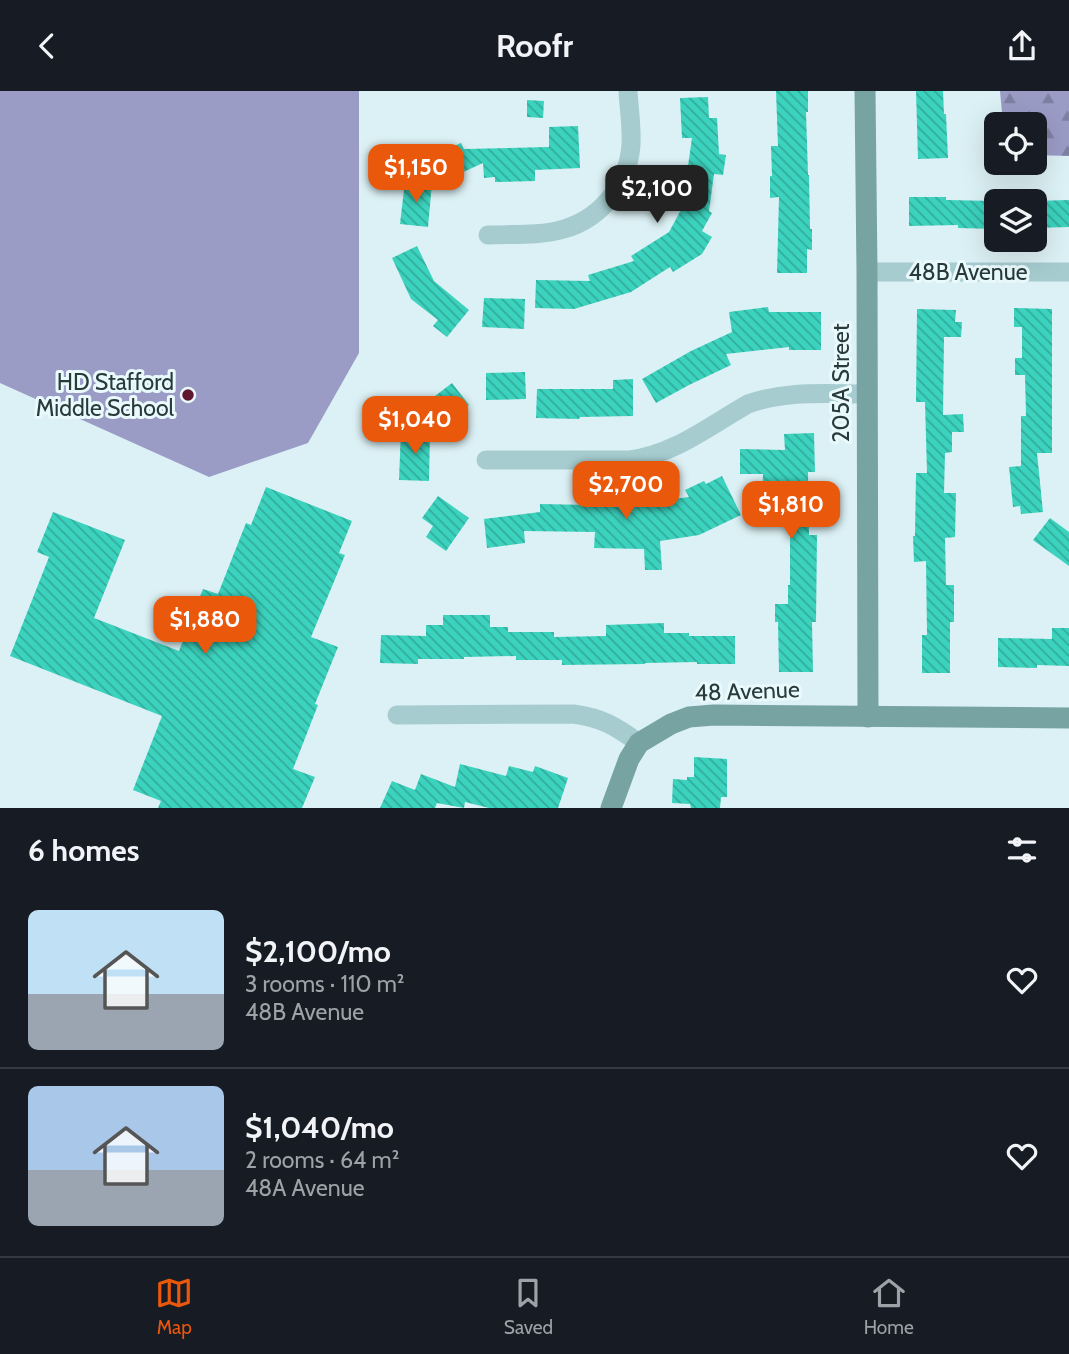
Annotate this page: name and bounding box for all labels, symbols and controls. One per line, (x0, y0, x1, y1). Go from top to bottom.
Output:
text: Roofr (496, 26, 573, 65)
icon: back (28, 27, 66, 65)
icon: share (1003, 27, 1041, 65)
map controls (984, 112, 1047, 252)
button: locate (984, 112, 1047, 175)
pin: $1,150 (359, 145, 473, 204)
text: $1,150 (384, 153, 448, 181)
pin: $2,100 (600, 165, 714, 225)
text: $2,100 (621, 174, 693, 202)
button: layers (984, 189, 1047, 252)
street label: 48B Avenue (908, 258, 1028, 286)
street label: 205A Street (827, 323, 855, 443)
place label: HD Stafford Middle School (36, 368, 175, 422)
marker: HD Stafford Middle School (180, 387, 196, 403)
pin: $1,040 (358, 397, 472, 456)
text: $1,040 (378, 405, 452, 433)
pin: $2,700 (569, 461, 683, 521)
text: $2,700 (589, 470, 663, 498)
pin: $1,810 (734, 482, 848, 541)
text: $1,810 (758, 490, 824, 518)
pin: $1,880 (148, 596, 262, 656)
text: $1,880 (169, 605, 241, 633)
street label: 48 Avenue (694, 675, 800, 707)
icon: filters (1003, 831, 1041, 869)
text: 6 homes (28, 832, 139, 869)
text: $2,100/mo (245, 933, 391, 970)
icon: home (84, 938, 168, 1022)
icon: heart (1003, 961, 1041, 999)
text: 3 rooms · 110 m² (245, 970, 404, 998)
text: 48B Avenue (245, 998, 364, 1026)
text: $1,040/mo (245, 1109, 394, 1146)
icon: home (84, 1114, 168, 1198)
icon: heart (1003, 1137, 1041, 1175)
text: 2 rooms · 64 m² (245, 1146, 399, 1174)
text: 48A Avenue (245, 1174, 365, 1202)
tab: Map (155, 1274, 193, 1339)
tab: Saved (504, 1274, 553, 1339)
tab: Home (864, 1274, 914, 1339)

